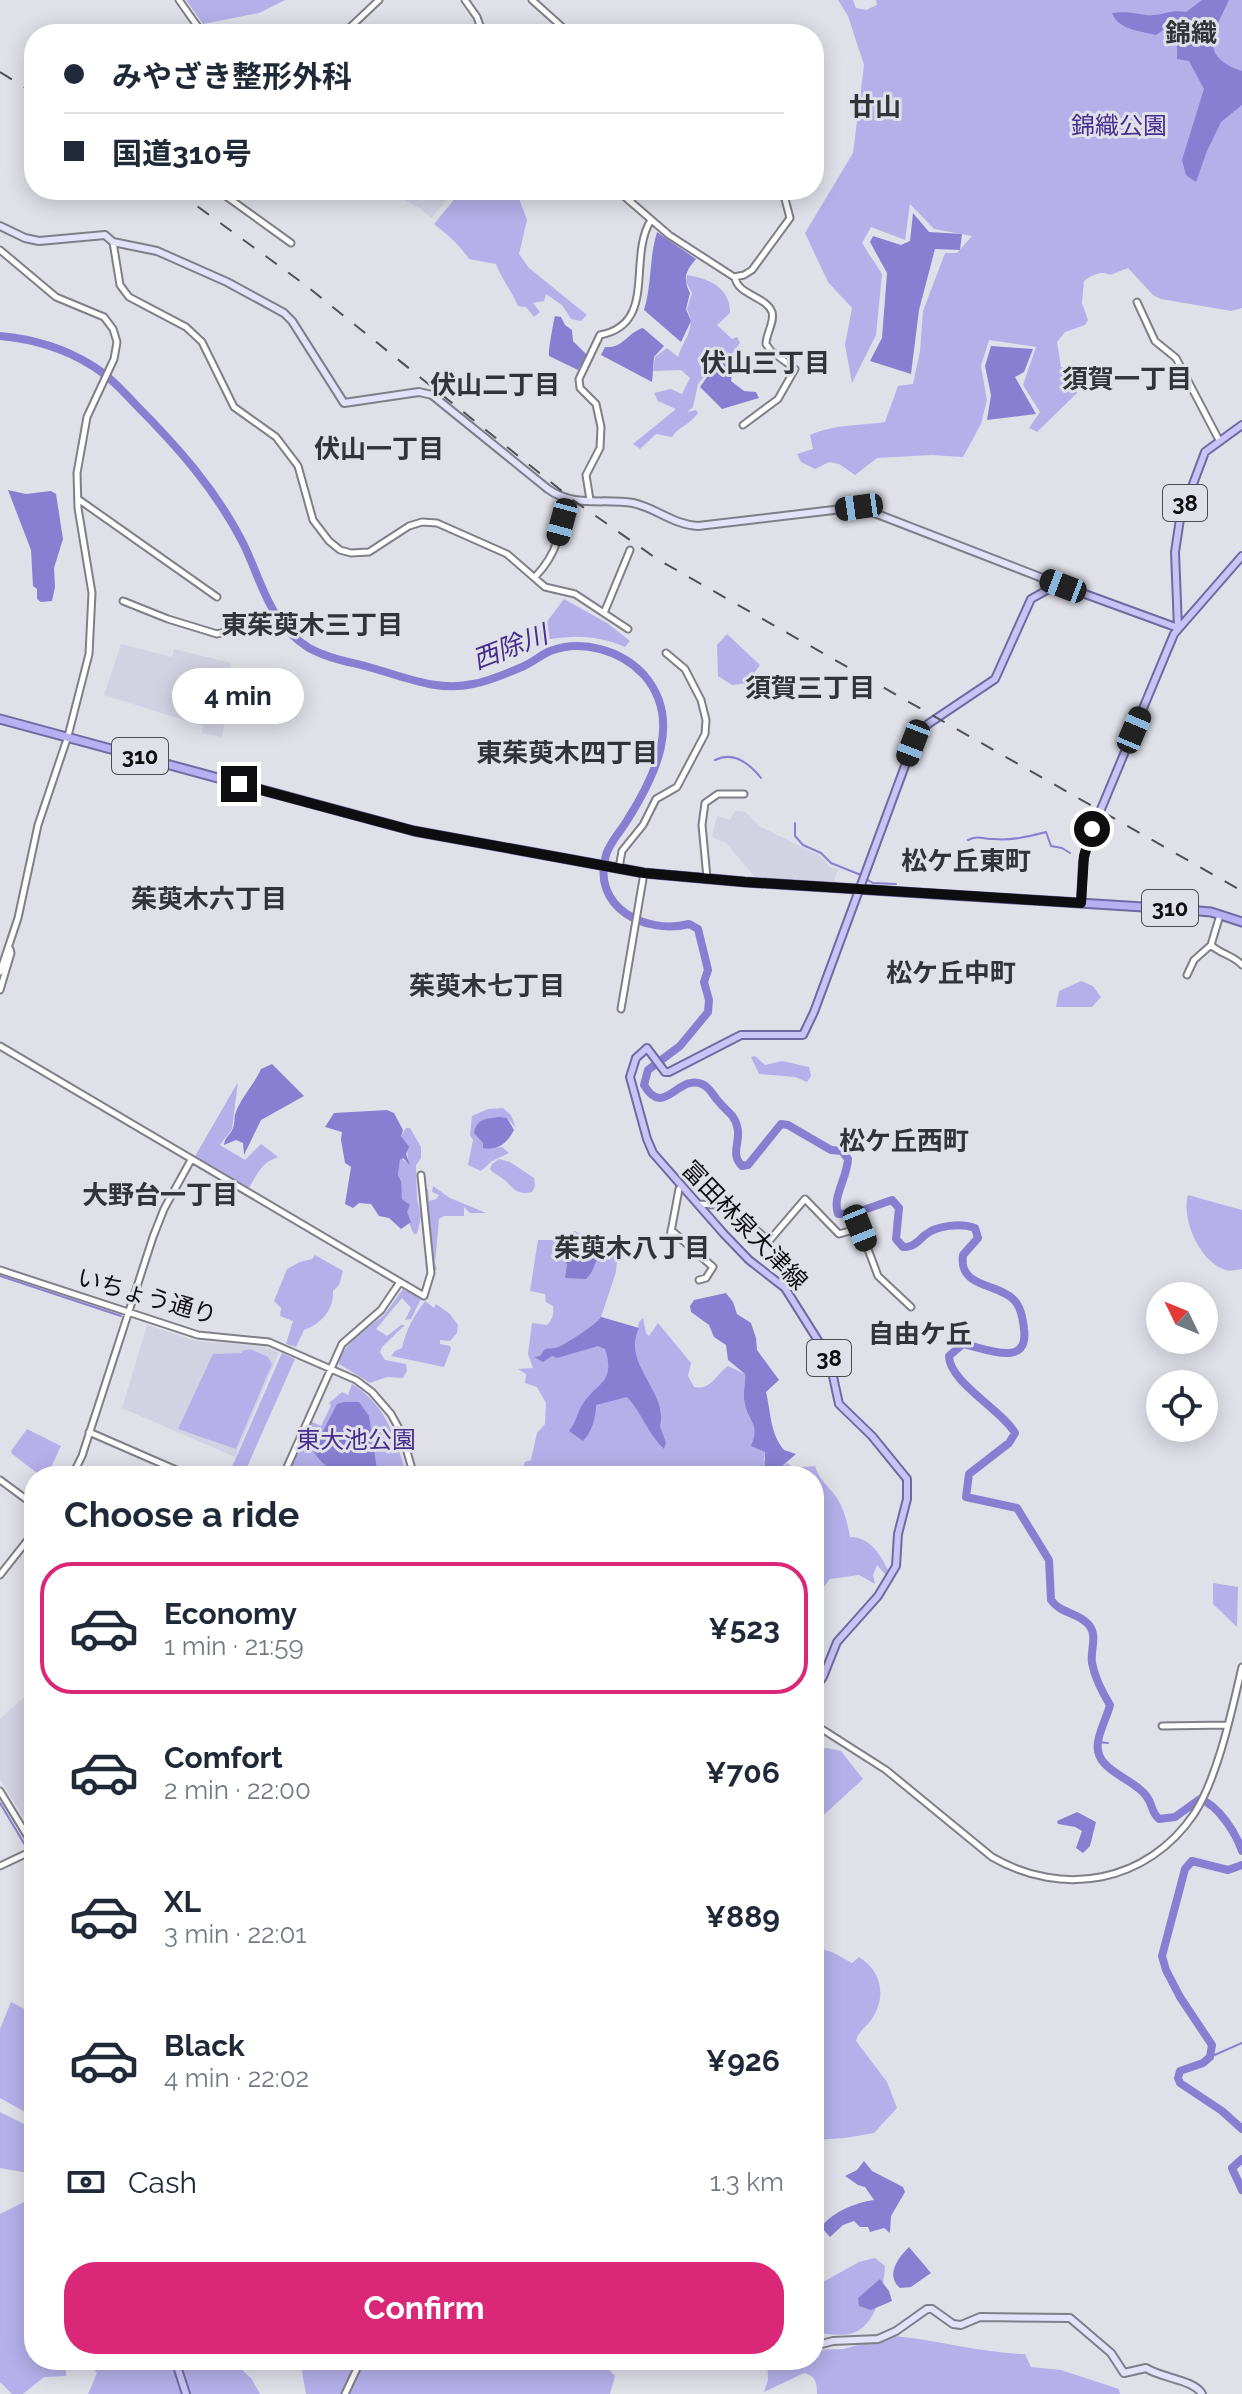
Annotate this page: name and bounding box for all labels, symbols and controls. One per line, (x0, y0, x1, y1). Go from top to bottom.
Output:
district label: 錦織 (1165, 18, 1217, 48)
text: みやざき整形外科 (112, 59, 352, 94)
district label: 廿山 (849, 92, 901, 122)
park label: 錦織公園 (1071, 111, 1167, 140)
text: 国道310号 (112, 136, 252, 171)
district label: 伏山三丁目 (700, 348, 830, 378)
district label: 須賀一丁目 (1062, 364, 1192, 394)
district label: 伏山二丁目 (430, 370, 560, 400)
district label: 伏山一丁目 (314, 434, 444, 464)
road number: 38 (1163, 485, 1207, 521)
car (834, 492, 884, 522)
car (544, 496, 580, 548)
car (1036, 566, 1090, 606)
district label: 東茱萸木三丁目 (221, 610, 403, 640)
water label: 西除川 (468, 618, 555, 675)
callout: 4 min (173, 668, 305, 724)
district label: 須賀三丁目 (745, 673, 875, 703)
text: 4 min (204, 681, 272, 711)
car (1114, 703, 1154, 757)
car (893, 716, 933, 770)
road number: 310 (112, 738, 168, 774)
district label: 東茱萸木四丁目 (476, 738, 658, 768)
route end (221, 766, 257, 802)
route start (1074, 811, 1110, 847)
district label: 松ケ丘東町 (901, 846, 1031, 876)
district label: 茱萸木六丁目 (131, 884, 287, 914)
road number: 310 (1142, 890, 1198, 926)
district label: 松ケ丘中町 (886, 958, 1016, 988)
district label: 茱萸木七丁目 (409, 971, 565, 1001)
district label: 松ケ丘西町 (839, 1126, 969, 1156)
street label: 富田林泉大津線 (676, 1155, 814, 1295)
district label: 大野台一丁目 (82, 1180, 238, 1210)
car (840, 1201, 880, 1255)
district label: 茱萸木八丁目 (554, 1233, 710, 1263)
street label: いちょう通り (74, 1262, 220, 1330)
north arrow (1146, 1282, 1218, 1354)
map controls (1146, 1282, 1218, 1442)
district label: 自由ケ丘 (868, 1319, 972, 1349)
road number: 38 (807, 1340, 851, 1376)
button: locate (1146, 1370, 1218, 1442)
park label: 東大池公園 (296, 1425, 416, 1454)
text: Choose a ride (64, 1493, 299, 1535)
icon: car (68, 1592, 140, 1664)
text: Economy (164, 1596, 297, 1631)
text: ¥523 (708, 1611, 780, 1646)
text: 1 min · 21:59 (164, 1631, 304, 1661)
icon: car (68, 1736, 140, 1808)
text: Comfort (164, 1740, 283, 1775)
text: ¥706 (705, 1755, 780, 1790)
text: 2 min · 22:00 (164, 1775, 311, 1805)
icon: car (68, 1880, 140, 1952)
text: XL (164, 1884, 201, 1919)
text: ¥889 (705, 1899, 780, 1934)
text: 3 min · 22:01 (164, 1919, 306, 1949)
icon: car (68, 2024, 140, 2096)
text: Black (164, 2028, 245, 2063)
text: ¥926 (706, 2043, 780, 2078)
text: 4 min · 22:02 (164, 2063, 309, 2093)
icon: cash (64, 2160, 108, 2204)
text: Cash (128, 2165, 197, 2200)
text: 1.3 km (710, 2167, 784, 2197)
button: Confirm (64, 2262, 784, 2354)

